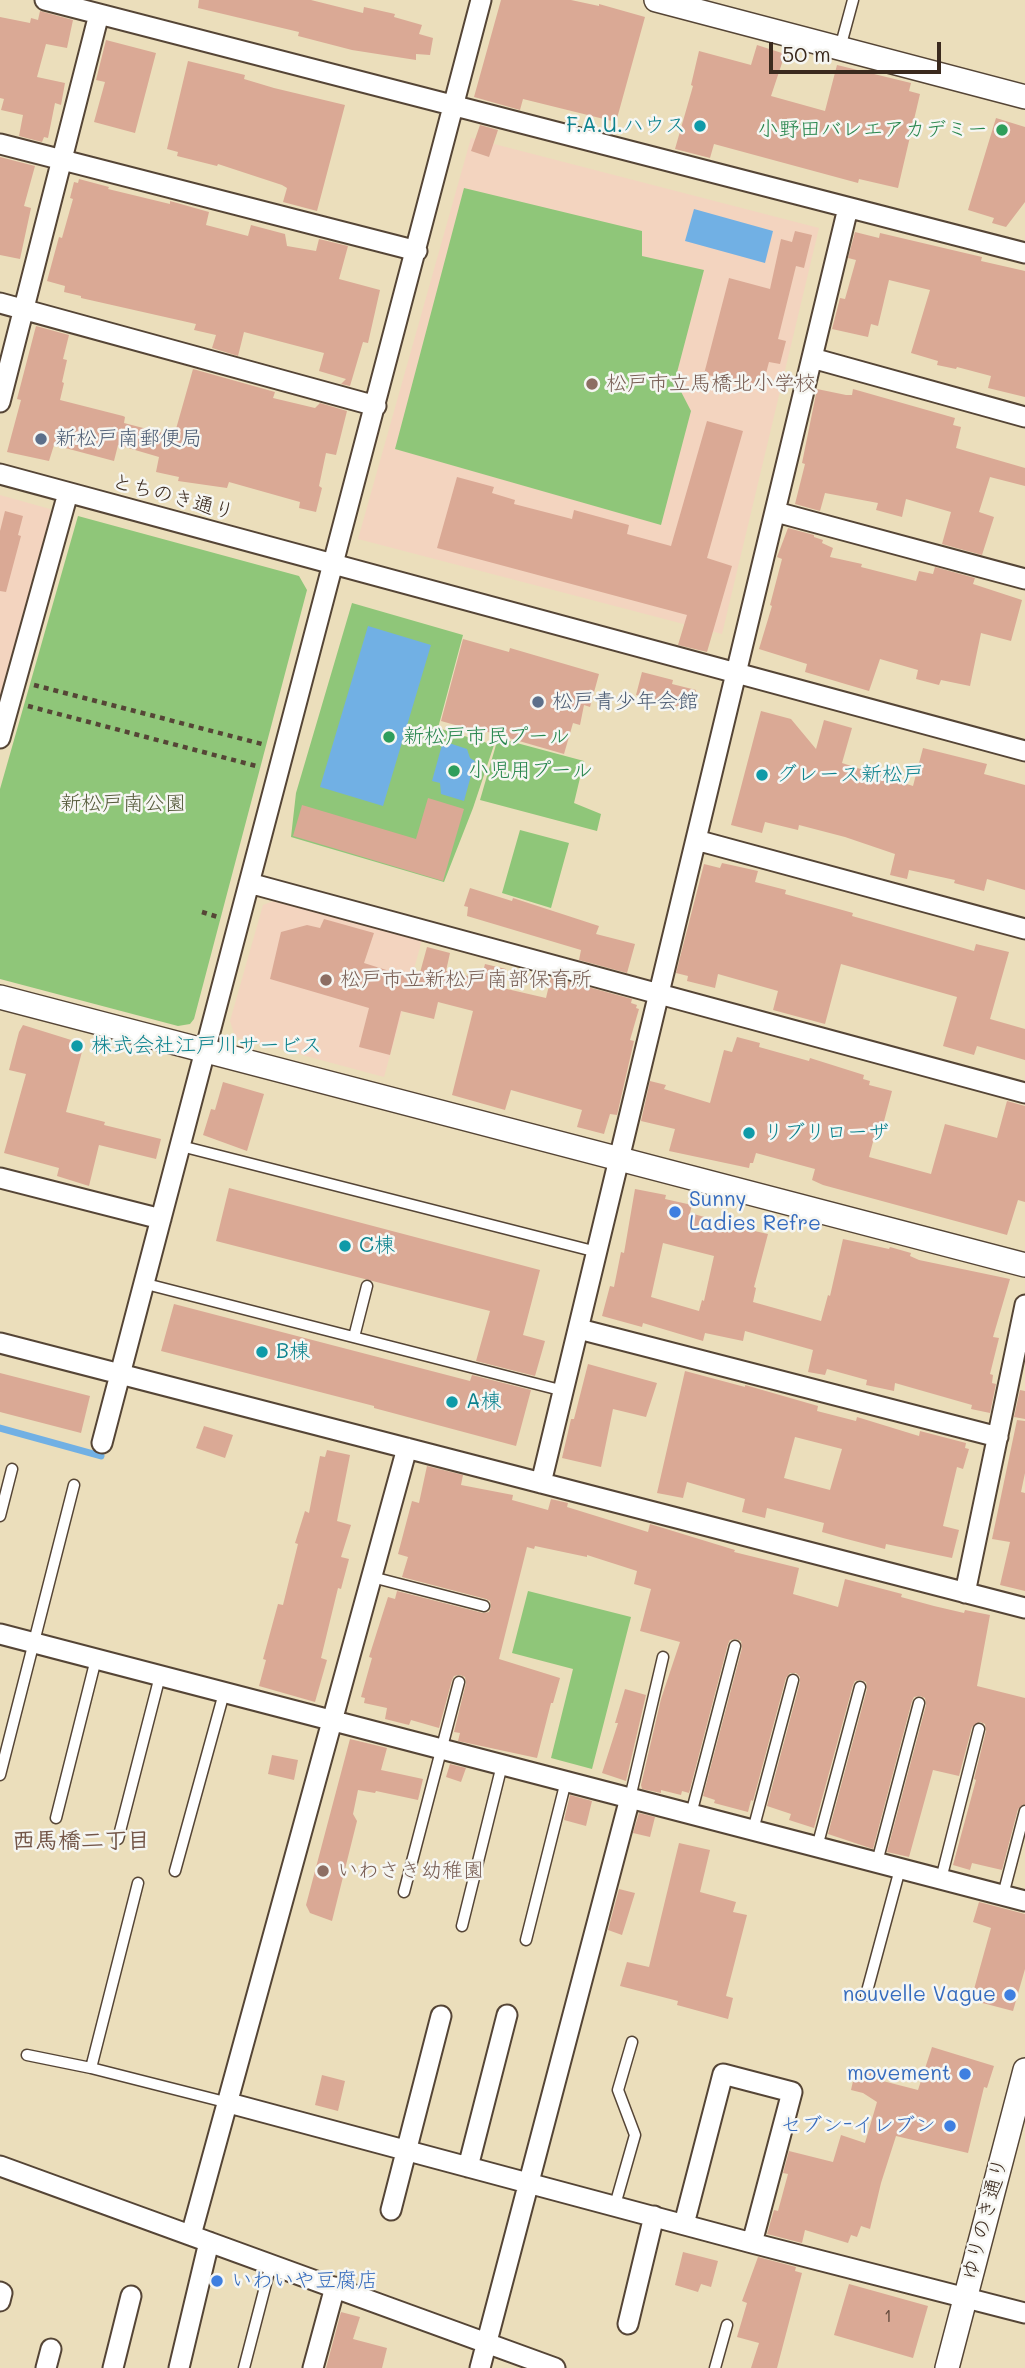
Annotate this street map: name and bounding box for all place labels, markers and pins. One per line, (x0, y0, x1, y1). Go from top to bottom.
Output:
place label: F.A.U.ハウス (566, 113, 686, 139)
place label: 小野田バレエアカデミー (757, 117, 988, 143)
marker: F.A.U.ハウス (692, 118, 708, 134)
marker: 小野田バレエアカデミー (994, 122, 1010, 138)
place label: 松戸市立馬橋北小学校 (606, 371, 816, 397)
marker: 松戸市立馬橋北小学校 (584, 376, 600, 392)
place label: 新松戸南郵便局 (55, 426, 202, 452)
marker: 新松戸南郵便局 (33, 431, 49, 447)
place label: 松戸青少年会館 (552, 689, 699, 715)
marker: 松戸青少年会館 (530, 694, 546, 710)
place label: 新松戸市民プール (403, 724, 570, 750)
marker: 新松戸市民プール (381, 729, 397, 745)
place label: 小児用プール (468, 758, 593, 784)
place label: グレース新松戸 (776, 762, 924, 788)
marker: 小児用プール (446, 763, 462, 779)
marker: グレース新松戸 (754, 767, 770, 783)
place label: 松戸市立新松戸南部保育所 (340, 967, 592, 993)
marker: 松戸市立新松戸南部保育所 (318, 972, 334, 988)
place label: 株式会社江戸川サービス (91, 1033, 322, 1059)
marker: 株式会社江戸川サービス (69, 1038, 85, 1054)
place label: リブリローザ (763, 1120, 889, 1146)
marker: リブリローザ (741, 1125, 757, 1141)
place label: Sunny Ladies Refre (689, 1187, 821, 1237)
marker: Sunny Ladies Refre (667, 1204, 683, 1220)
place label: C棟 (359, 1233, 395, 1259)
marker: C棟 (337, 1238, 353, 1254)
place label: B棟 (276, 1339, 310, 1365)
marker: B棟 (254, 1344, 270, 1360)
place label: A棟 (466, 1389, 502, 1415)
marker: A棟 (444, 1394, 460, 1410)
place label: いわさき幼稚園 (337, 1858, 484, 1884)
marker: いわさき幼稚園 (315, 1863, 331, 1879)
place label: nouvelle Vague (843, 1982, 996, 2008)
marker: nouvelle Vague (1002, 1987, 1018, 2003)
place label: movement (847, 2061, 951, 2087)
marker: movement (957, 2066, 973, 2082)
place label: セブン-イレブン (780, 2113, 936, 2139)
marker: セブン-イレブン (942, 2118, 958, 2134)
place label: いわいや豆腐店 (231, 2268, 378, 2294)
marker: いわいや豆腐店 (209, 2273, 225, 2289)

